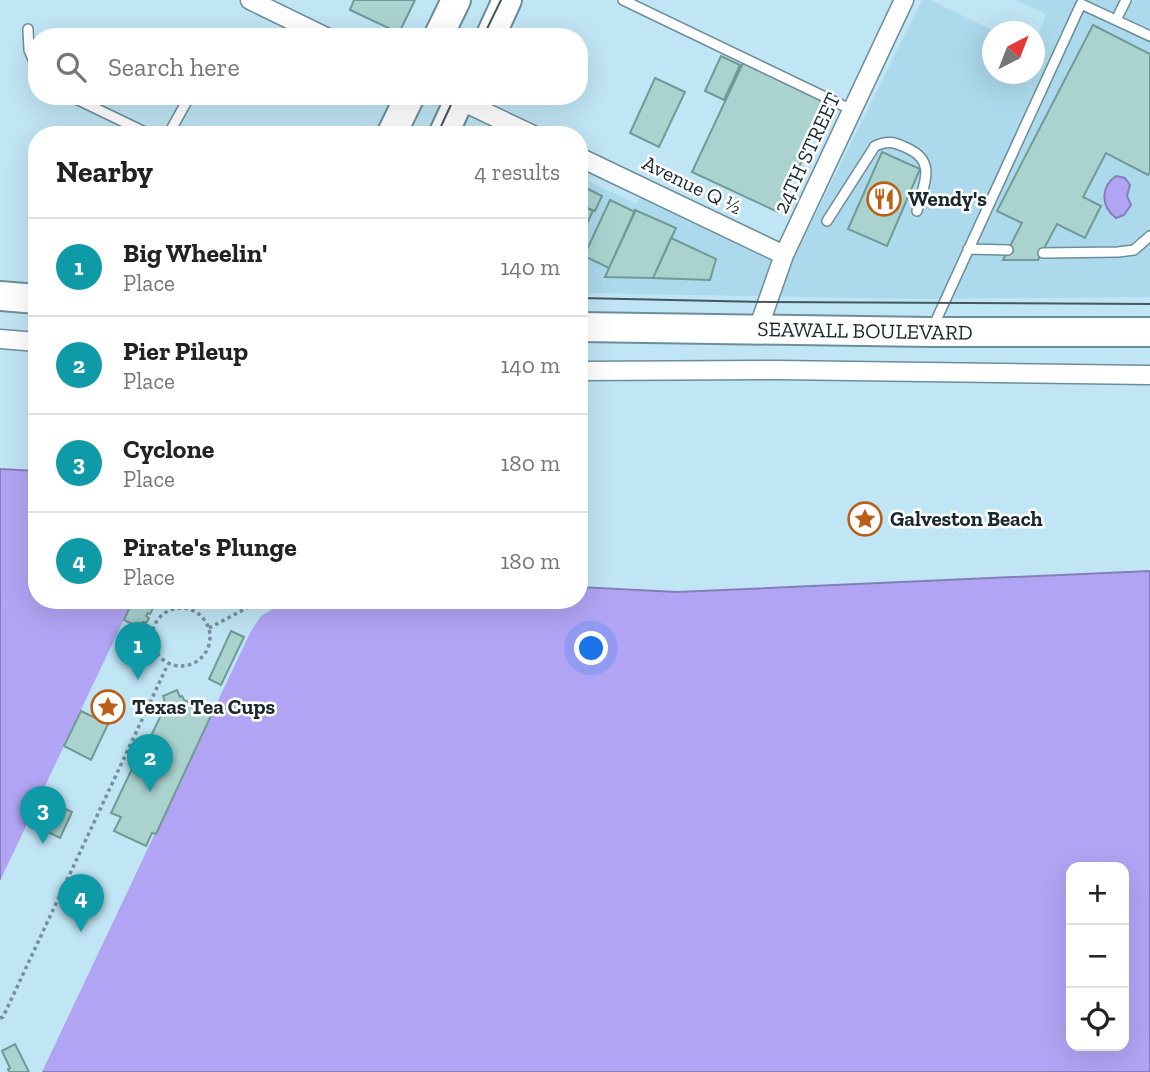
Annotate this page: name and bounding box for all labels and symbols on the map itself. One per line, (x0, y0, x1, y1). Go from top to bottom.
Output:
north arrow (982, 21, 1045, 84)
street label: 24TH STREET (768, 88, 845, 217)
street label: Avenue Q ½ (639, 150, 746, 219)
restaurant icon: Wendy's (865, 180, 903, 218)
place label: Wendy's (908, 186, 987, 211)
street label: SEAWALL BOULEVARD (757, 316, 973, 345)
place icon: Galveston Beach (846, 500, 884, 538)
place label: Galveston Beach (890, 506, 1043, 531)
pin: 1 (115, 622, 161, 680)
your location (574, 631, 608, 665)
place icon: Texas Tea Cups (89, 688, 127, 726)
place label: Texas Tea Cups (132, 694, 276, 719)
pin: 2 (127, 734, 173, 792)
pin: 3 (20, 786, 66, 844)
pin: 4 (58, 874, 104, 932)

